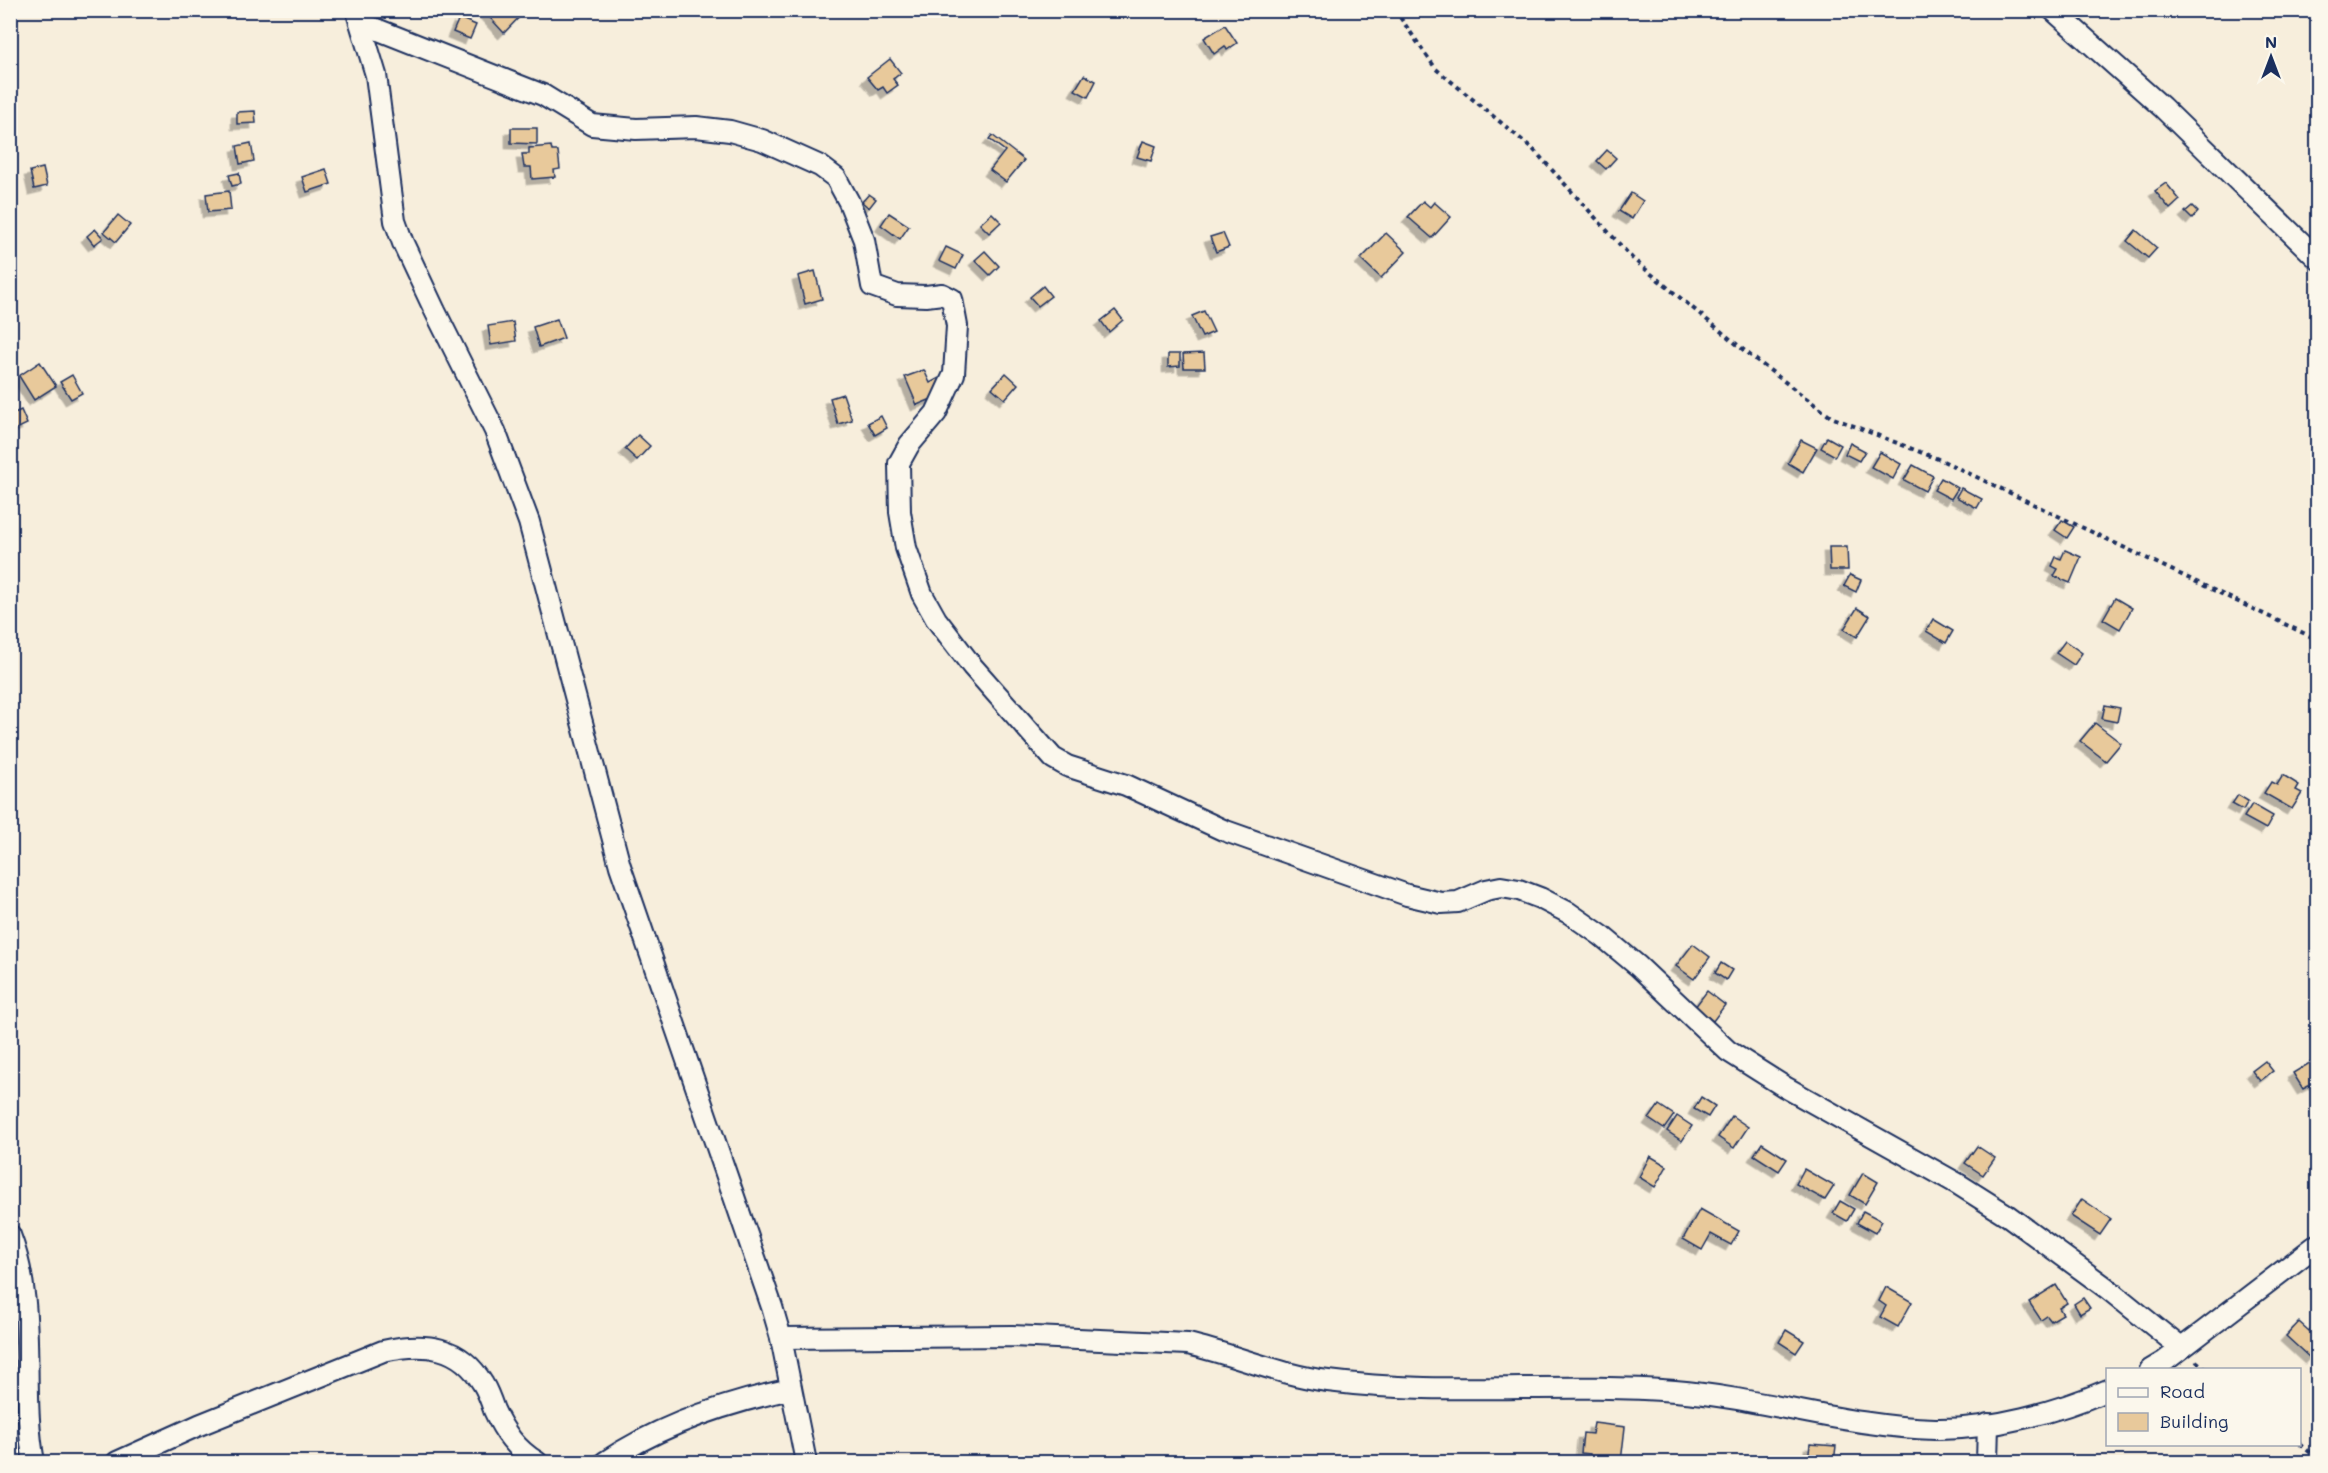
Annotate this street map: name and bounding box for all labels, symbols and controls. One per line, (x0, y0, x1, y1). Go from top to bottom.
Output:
north arrow (2241, 27, 2301, 87)
text: N (2265, 31, 2277, 52)
legend (2106, 1368, 2301, 1446)
text: Road (2160, 1379, 2205, 1403)
text: Building (2160, 1409, 2228, 1433)

